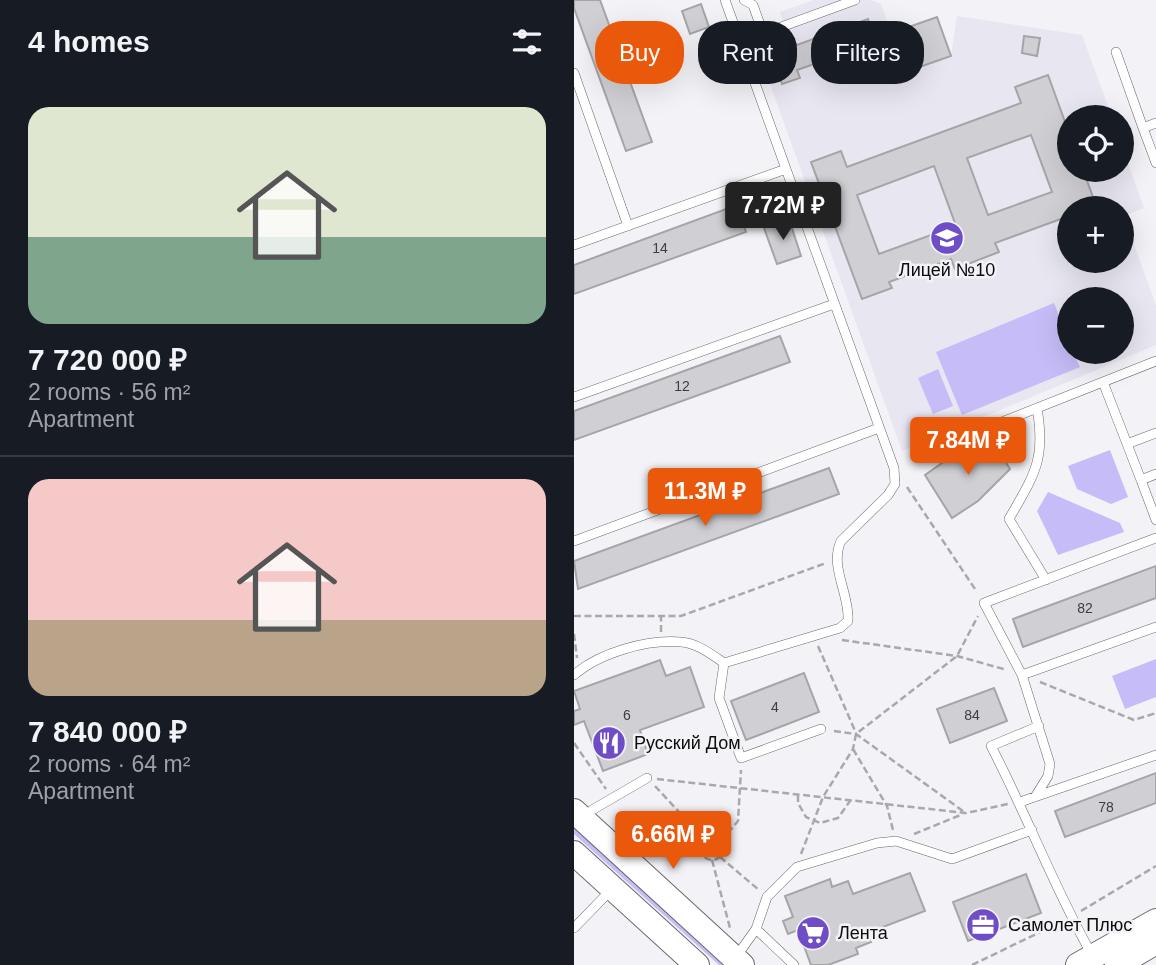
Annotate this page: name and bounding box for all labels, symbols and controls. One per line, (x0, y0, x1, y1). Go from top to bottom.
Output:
chip: Buy (595, 21, 684, 84)
chip: Rent (698, 21, 797, 84)
chip: Filters (811, 21, 924, 84)
icon: filters (508, 23, 546, 61)
text: 4 homes (28, 25, 150, 58)
map controls (1057, 105, 1134, 364)
button: locate (1057, 105, 1134, 182)
icon: home (224, 152, 350, 278)
pin: 7.72M ₽ (718, 182, 848, 242)
text: 7.72M ₽ (741, 192, 825, 218)
button: + (1057, 196, 1134, 273)
school or university icon: Лицей №10 (928, 219, 966, 257)
house number: 14 (652, 240, 668, 256)
place label: Лицей №10 (899, 260, 995, 280)
button: − (1057, 287, 1134, 364)
text: 7 720 000 ₽ (28, 343, 187, 376)
house number: 12 (674, 378, 690, 394)
text: 2 rooms · 56 m² (28, 379, 190, 405)
text: Apartment (28, 406, 134, 432)
pin: 7.84M ₽ (903, 418, 1033, 477)
text: 7.84M ₽ (926, 427, 1010, 453)
pin: 11.3M ₽ (640, 468, 770, 528)
text: 11.3M ₽ (664, 478, 746, 504)
icon: home (224, 524, 350, 650)
house number: 82 (1077, 600, 1093, 616)
house number: 4 (771, 699, 779, 715)
house number: 6 (623, 707, 631, 723)
house number: 84 (964, 707, 980, 723)
text: 7 840 000 ₽ (28, 715, 187, 748)
restaurant icon: Русский Дом (590, 724, 628, 762)
place label: Русский Дом (634, 733, 741, 753)
text: 2 rooms · 64 m² (28, 751, 190, 777)
text: Apartment (28, 778, 134, 804)
house number: 78 (1098, 799, 1114, 815)
pin: 6.66M ₽ (608, 812, 738, 871)
text: 6.66M ₽ (631, 821, 715, 847)
office icon: Самолет Плюс (964, 906, 1002, 944)
supermarket icon: Лента (794, 914, 832, 952)
place label: Самолет Плюс (1008, 915, 1132, 935)
place label: Лента (838, 923, 889, 943)

